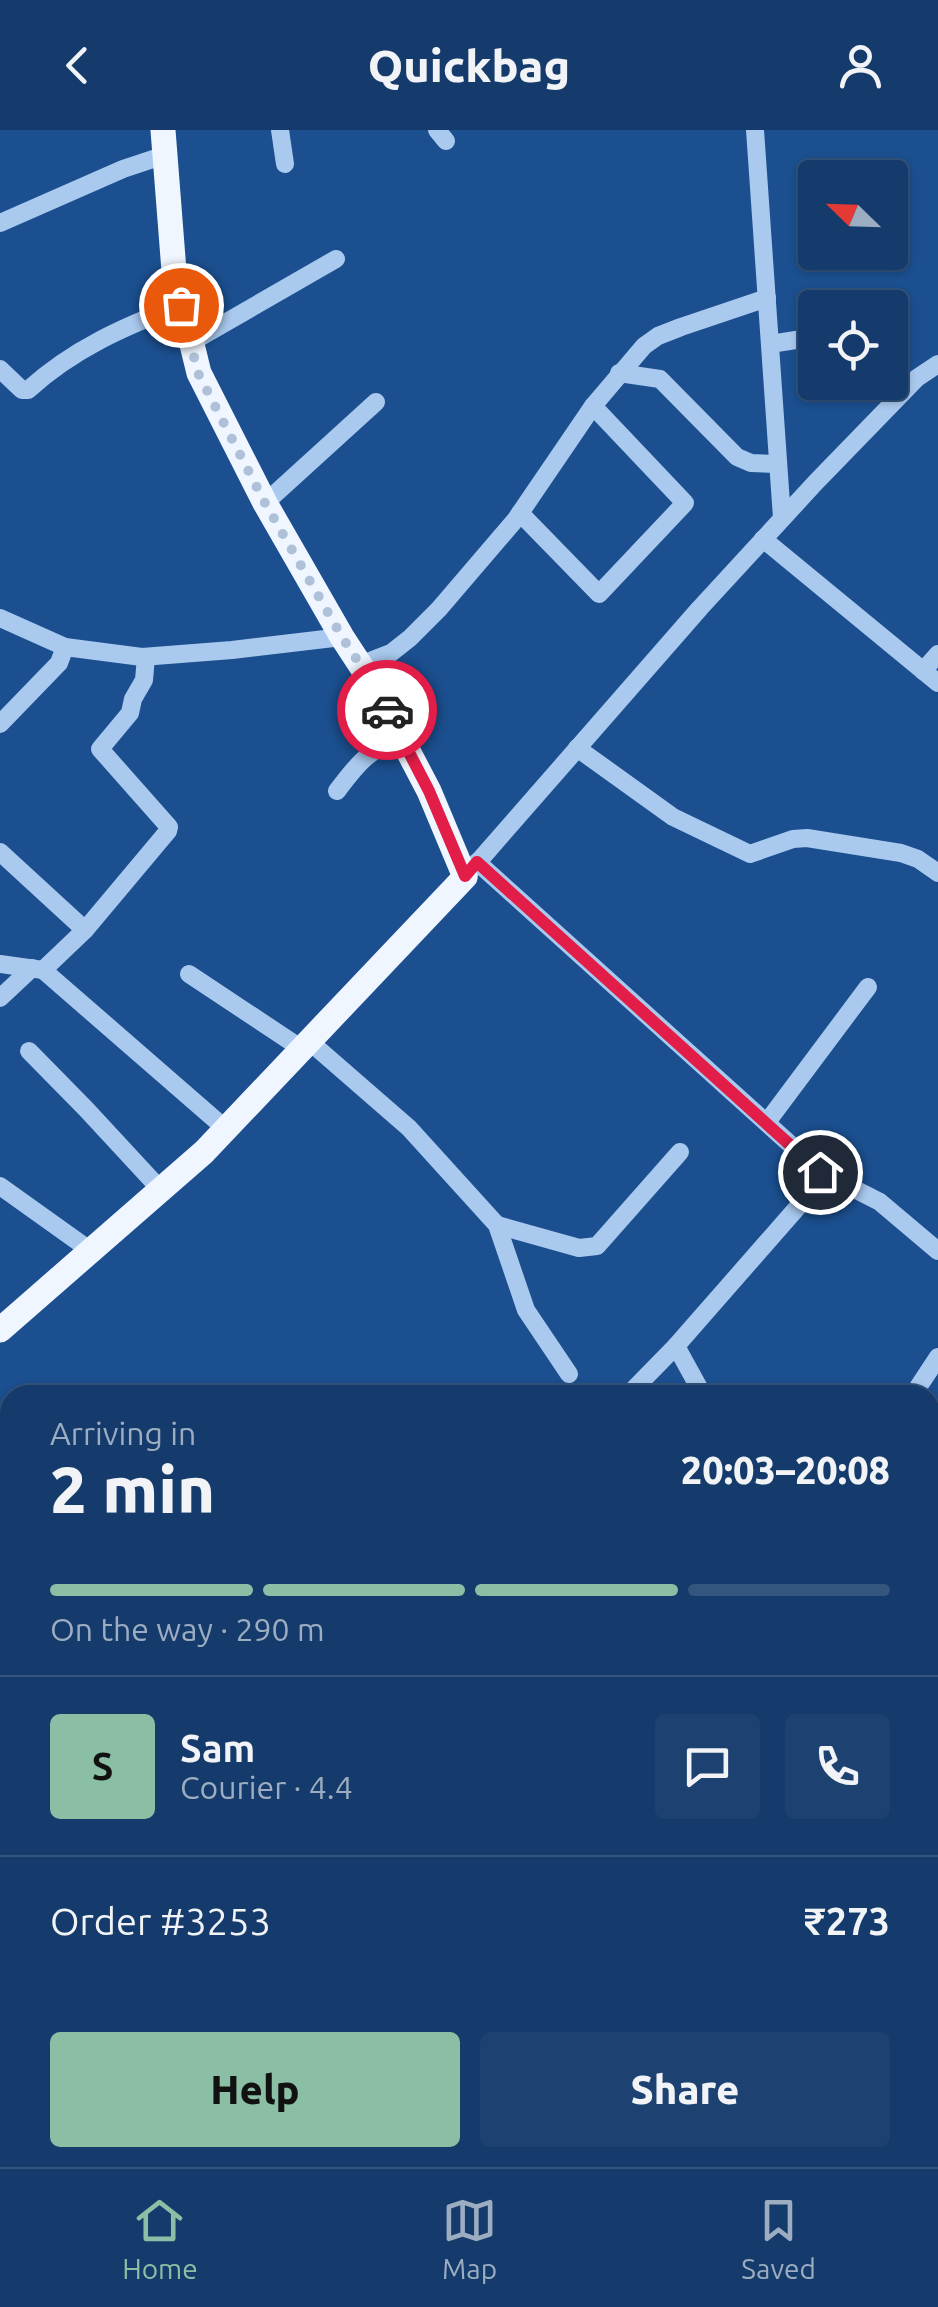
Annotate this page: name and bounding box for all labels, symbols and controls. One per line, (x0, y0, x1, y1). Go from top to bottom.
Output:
icon: back (50, 38, 105, 93)
icon: person (833, 38, 888, 93)
text: Quickbag (368, 40, 570, 91)
north arrow (798, 160, 908, 270)
map controls (798, 160, 908, 400)
pin (139, 263, 224, 348)
icon: bag (154, 278, 209, 333)
button: locate (798, 290, 908, 400)
courier (337, 660, 437, 760)
icon: car (360, 683, 415, 738)
pin (778, 1130, 863, 1215)
icon: home (793, 1145, 848, 1200)
text: Arriving in (50, 1415, 196, 1451)
text: 20:03–20:08 (681, 1449, 890, 1491)
text: 2 min (50, 1452, 215, 1525)
text: On the way · 290 m (50, 1611, 325, 1647)
button: chat (655, 1714, 760, 1819)
button: phone (785, 1714, 890, 1819)
text: Sam (180, 1727, 255, 1769)
text: S (92, 1745, 113, 1787)
text: Courier · 4.4 (180, 1769, 353, 1805)
text: Order #3253 (50, 1900, 271, 1942)
text: ₹273 (804, 1900, 890, 1942)
button: Help (50, 2032, 460, 2147)
button: Share (480, 2032, 890, 2147)
tab: Home (122, 2193, 198, 2284)
tab: Map (442, 2193, 497, 2284)
tab: Saved (741, 2193, 816, 2284)

